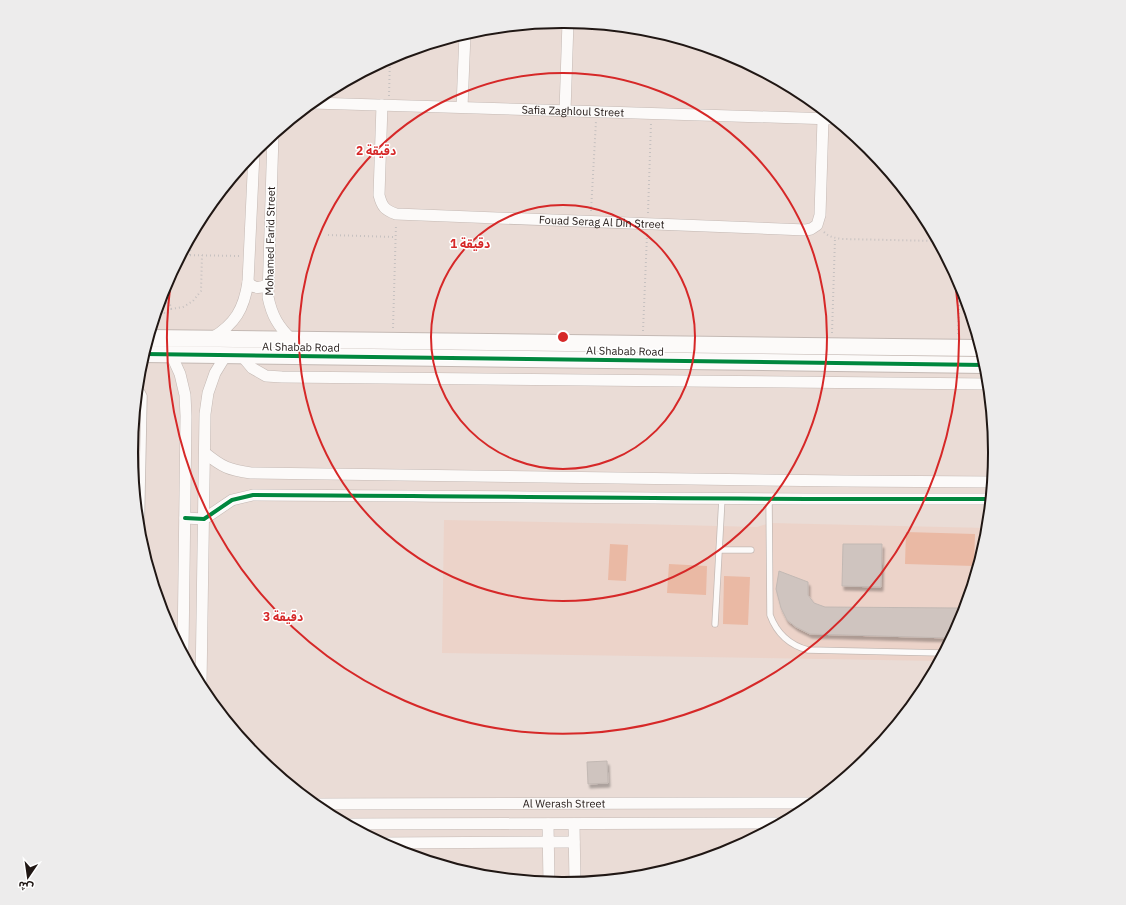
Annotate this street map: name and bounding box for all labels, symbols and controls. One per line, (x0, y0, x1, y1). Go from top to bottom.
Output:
street label: Safia Zaghloul Street (521, 102, 624, 120)
text: 2 دقيقة (356, 143, 396, 158)
street label: Mohamed Farid Street (262, 186, 278, 296)
street label: Fouad Serag Al Din Street (539, 213, 665, 231)
text: 1 دقيقة (450, 236, 490, 251)
centre of rings (556, 330, 570, 344)
street label: Al Shabab Road (262, 339, 340, 355)
street label: Al Shabab Road (586, 343, 664, 359)
text: 3 دقيقة (263, 609, 303, 624)
street label: Al Werash Street (523, 796, 605, 811)
north arrow (8, 857, 48, 897)
text: ش (17, 878, 35, 895)

